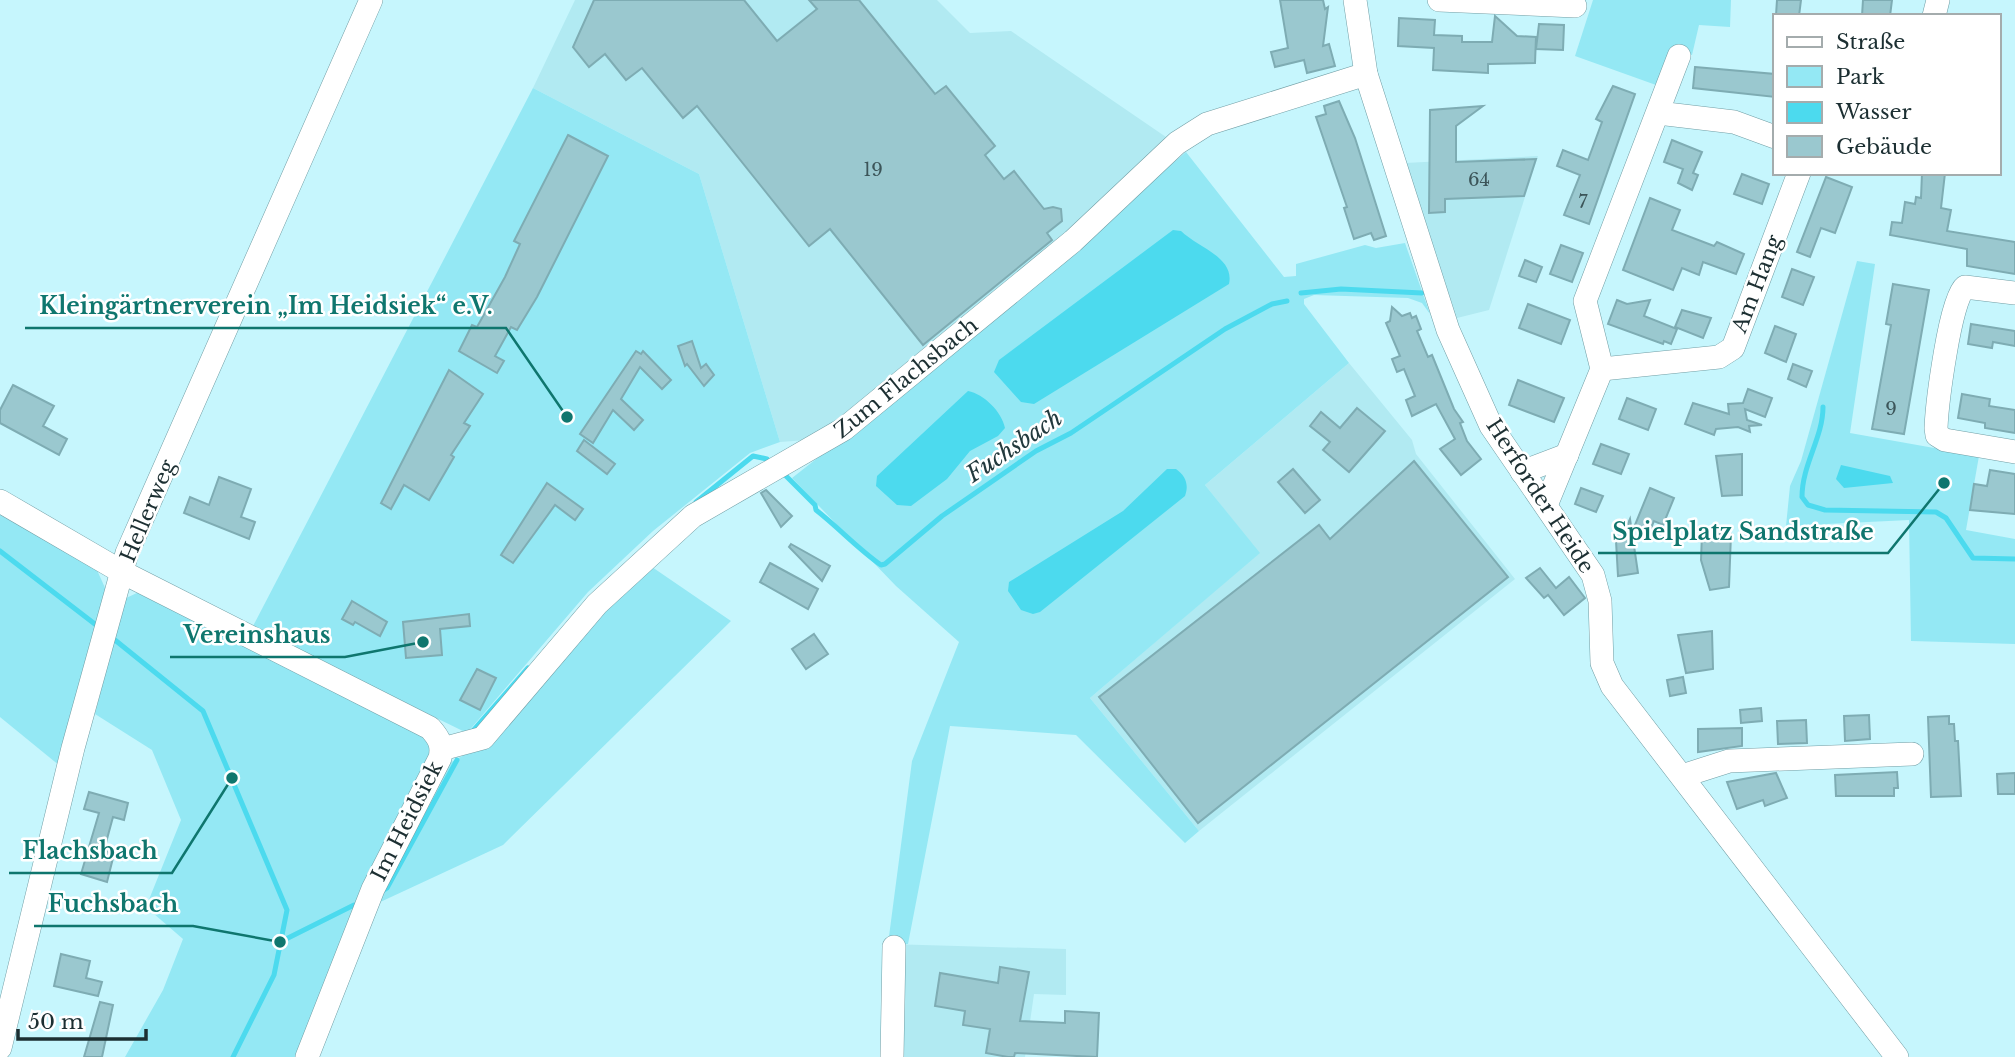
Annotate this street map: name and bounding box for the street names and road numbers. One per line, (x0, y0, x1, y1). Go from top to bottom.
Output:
street label: Am Hang (1726, 231, 1788, 338)
street label: Zum Flachsbach (829, 312, 983, 444)
street label: Herforder Heide (1480, 414, 1600, 578)
street label: Hellerweg (115, 455, 181, 566)
street label: Im Heidsiek (366, 757, 448, 885)

